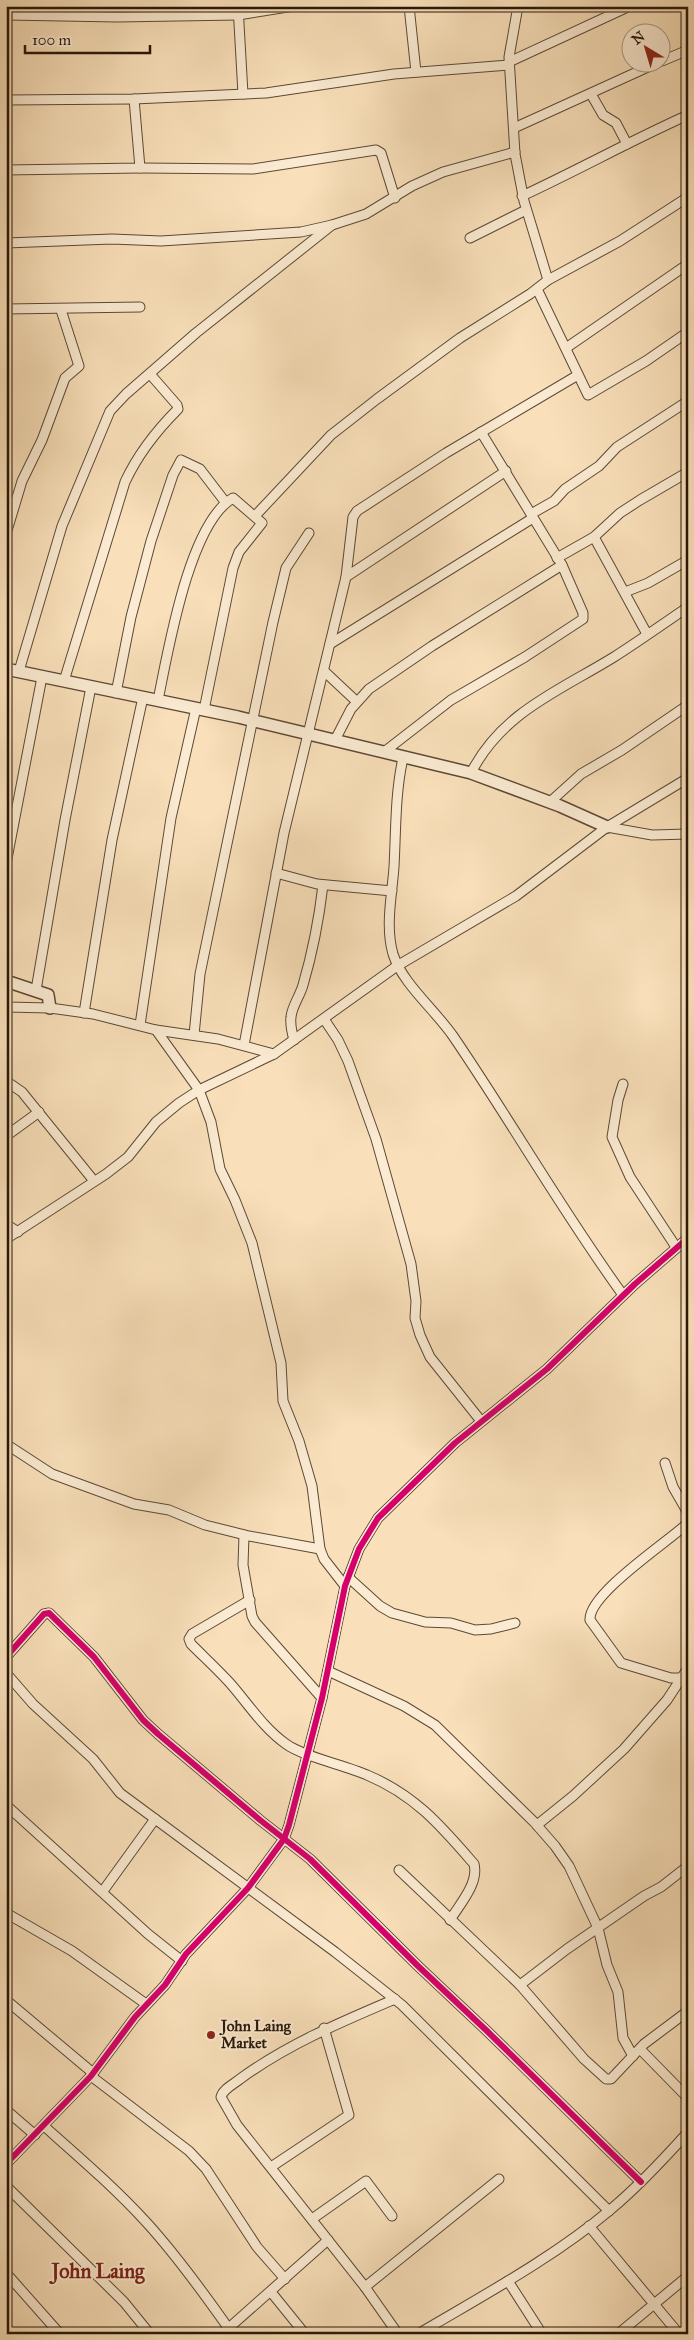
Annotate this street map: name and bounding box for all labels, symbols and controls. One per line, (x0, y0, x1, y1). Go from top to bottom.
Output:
scale bar (25, 22, 150, 54)
north arrow (622, 22, 672, 72)
text: N (628, 28, 648, 49)
text: 100 m (32, 31, 72, 49)
place label: John Laing Market (219, 2017, 292, 2052)
marker: John Laing Market (205, 2029, 217, 2041)
district label: John Laing (49, 2259, 145, 2285)

